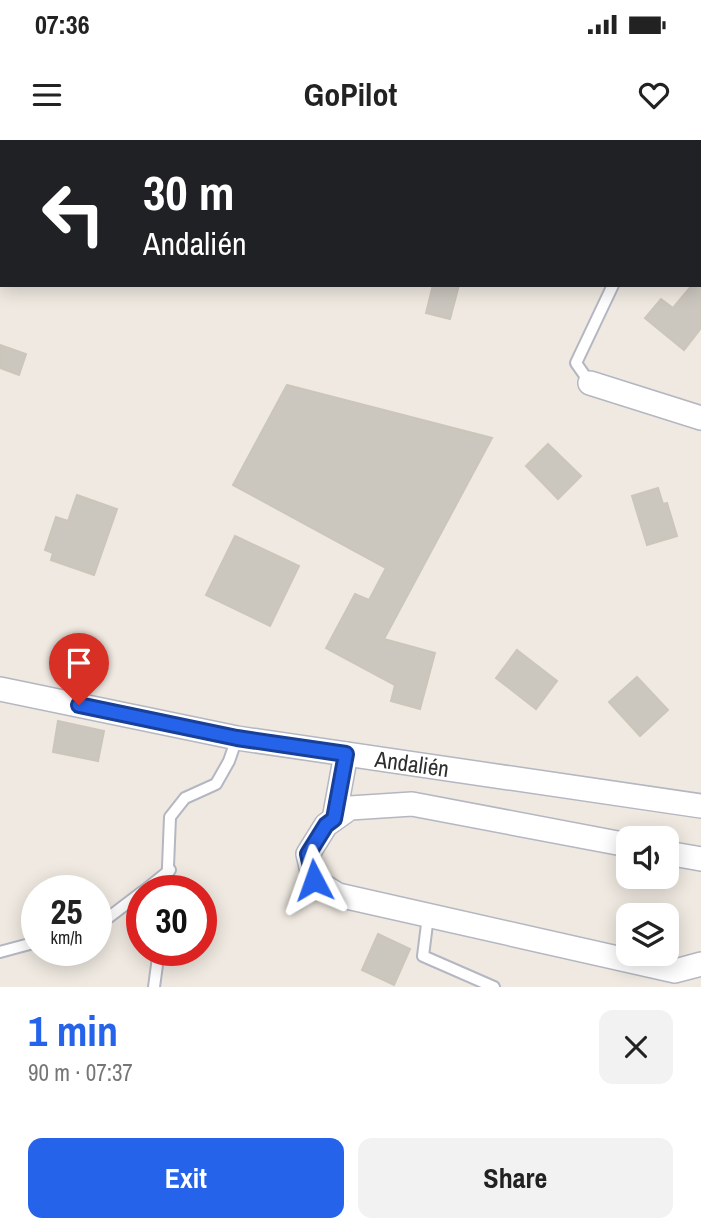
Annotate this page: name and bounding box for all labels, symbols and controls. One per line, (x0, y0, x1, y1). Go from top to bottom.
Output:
text: 07:36 (35, 7, 90, 42)
text: GoPilot (304, 73, 397, 116)
icon: menu (28, 76, 66, 114)
icon: heart (635, 76, 673, 114)
text: 30 m (143, 159, 235, 225)
icon: left (28, 168, 119, 259)
text: Andalién (143, 222, 247, 265)
pin (49, 633, 109, 705)
icon: arrive (60, 644, 98, 682)
street label: Andalién (372, 743, 451, 784)
map controls (616, 826, 679, 966)
button: sound (616, 826, 679, 889)
position arrow (277, 843, 351, 917)
speed limit sign: 30 (126, 875, 217, 966)
text: 25 (51, 888, 82, 935)
button: layers (616, 903, 679, 966)
text: km/h (51, 925, 83, 950)
text: 1 min (28, 1003, 118, 1059)
button: close (599, 1010, 673, 1084)
text: 90 m · 07:37 (28, 1057, 133, 1088)
button: Exit (28, 1138, 344, 1218)
button: Share (358, 1138, 673, 1218)

